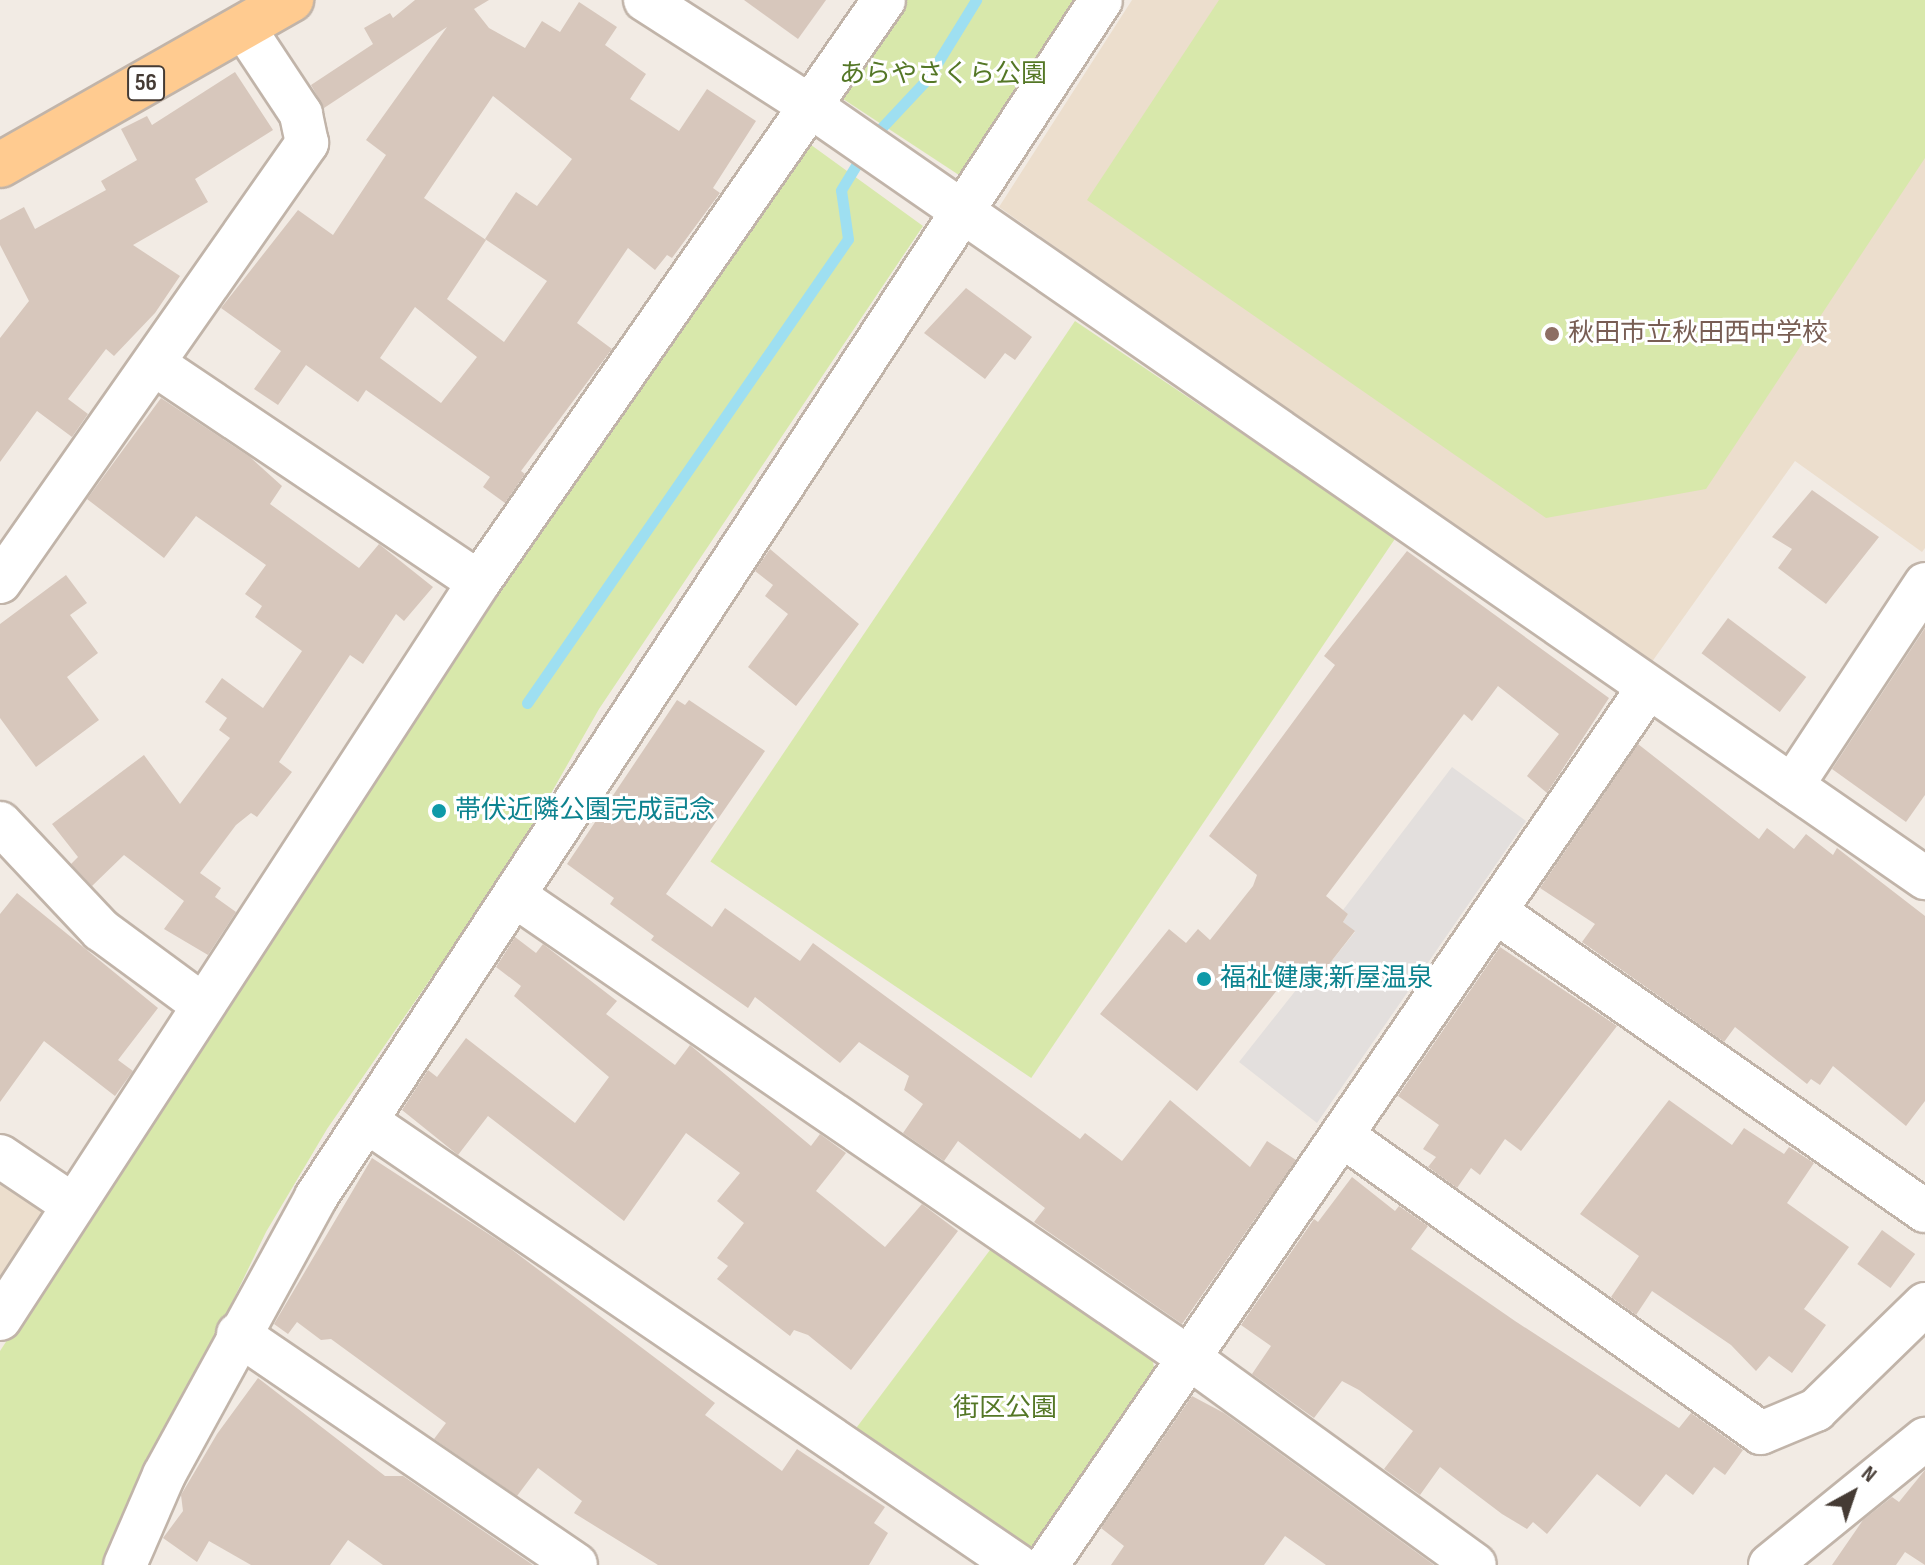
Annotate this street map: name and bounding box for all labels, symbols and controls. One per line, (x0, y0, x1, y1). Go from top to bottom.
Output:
park label: あらやさくら公園 (839, 59, 1047, 91)
road number: 56 (126, 63, 166, 103)
place label: 秋田市立秋田西中学校 (1568, 318, 1828, 350)
marker: 秋田市立秋田西中学校 (1543, 325, 1561, 343)
place label: 帯伏近隣公園完成記念 (455, 795, 715, 827)
marker: 帯伏近隣公園完成記念 (430, 802, 448, 820)
place label: 福祉健康;新屋温泉 (1220, 963, 1433, 995)
marker: 福祉健康;新屋温泉 (1195, 970, 1213, 988)
park label: 街区公園 (953, 1393, 1057, 1425)
north arrow (1813, 1453, 1893, 1533)
text: N (1856, 1460, 1882, 1488)

